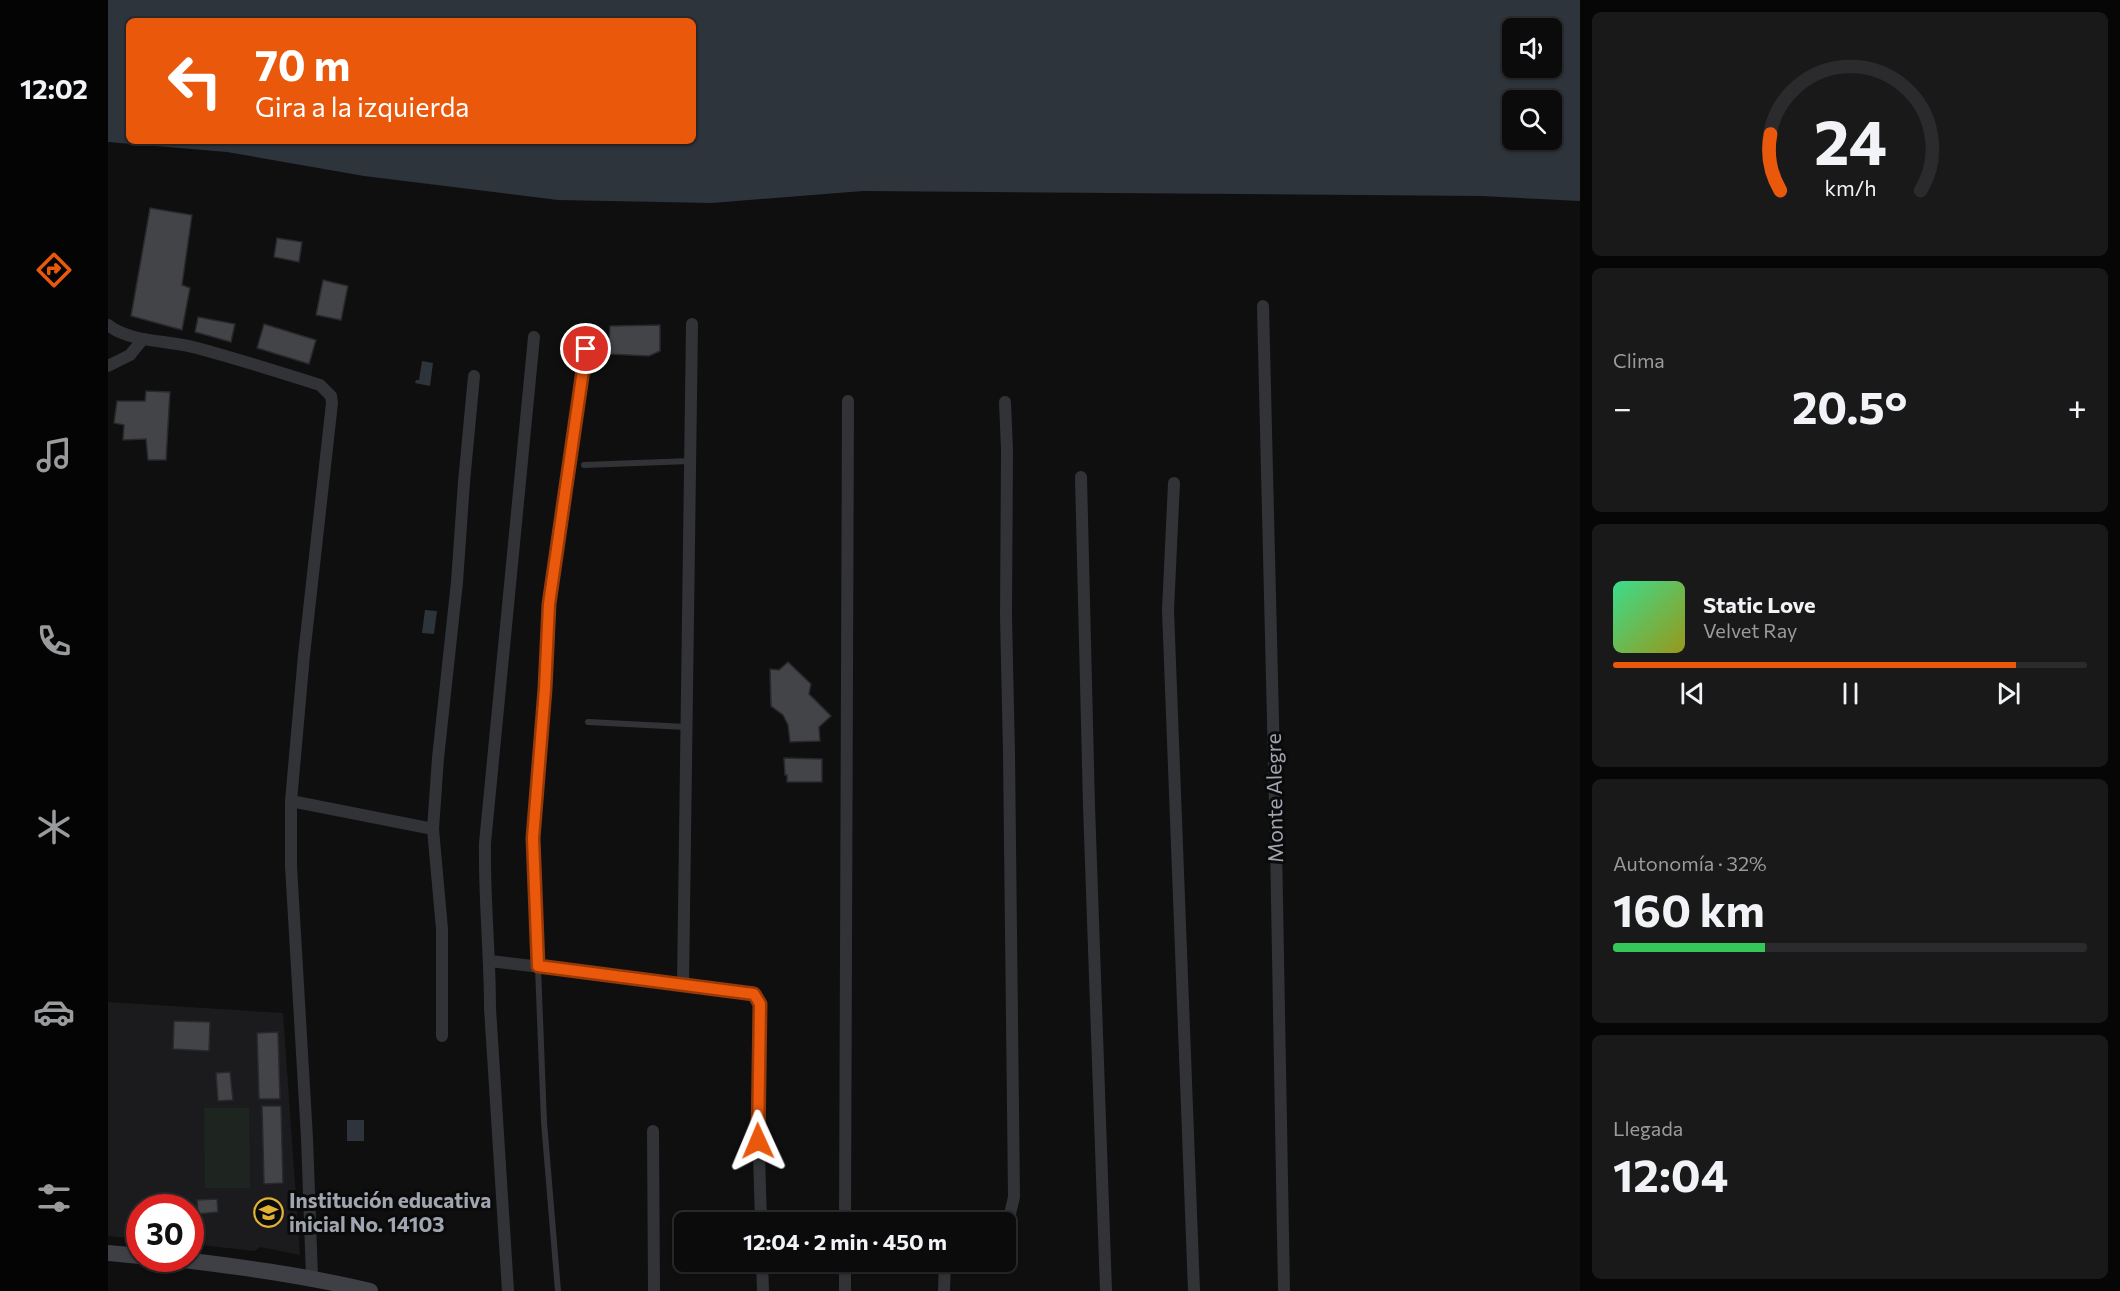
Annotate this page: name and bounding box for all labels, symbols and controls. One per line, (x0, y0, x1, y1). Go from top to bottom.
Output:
map controls (1502, 18, 1562, 150)
button: sound (1502, 18, 1562, 78)
text: 70 m (255, 38, 350, 90)
icon: left (156, 42, 234, 120)
text: 12:02 (20, 72, 88, 105)
text: Gira a la izquierda (255, 90, 469, 123)
button: search (1502, 90, 1562, 150)
text: 24 (1814, 102, 1886, 178)
text: km/h (1824, 174, 1876, 200)
icon: directions (33, 249, 75, 291)
pin (560, 323, 611, 374)
icon: arrive (569, 332, 602, 365)
text: Clima (1613, 348, 1665, 372)
text: 20.5° (1792, 378, 1907, 433)
text: − (1613, 386, 1632, 427)
text: + (2068, 386, 2087, 427)
icon: music (33, 434, 75, 476)
text: Static Love (1703, 591, 1816, 618)
text: Velvet Ray (1703, 618, 1797, 642)
icon: phone (33, 620, 75, 662)
icon: previous (1676, 677, 1709, 710)
icon: pause (1834, 677, 1867, 710)
icon: next (1992, 677, 2025, 710)
street label: Monte Alegre (1260, 733, 1287, 863)
icon: climate (33, 806, 75, 848)
text: Autonomía · 32% (1613, 851, 1767, 875)
text: 160 km (1613, 881, 1765, 936)
icon: car (33, 991, 75, 1033)
position arrow (726, 1109, 790, 1173)
text: Llegada (1613, 1116, 1683, 1140)
text: 12:04 (1613, 1146, 1728, 1201)
icon: filters (33, 1177, 75, 1219)
place label: Institución educativa inicial No. 14103 (289, 1187, 491, 1236)
speed limit sign: 30 (126, 1194, 204, 1272)
school or university icon: Institución educativa inicial No. 14103 (252, 1197, 284, 1229)
text: 12:04 · 2 min · 450 m (743, 1228, 947, 1255)

